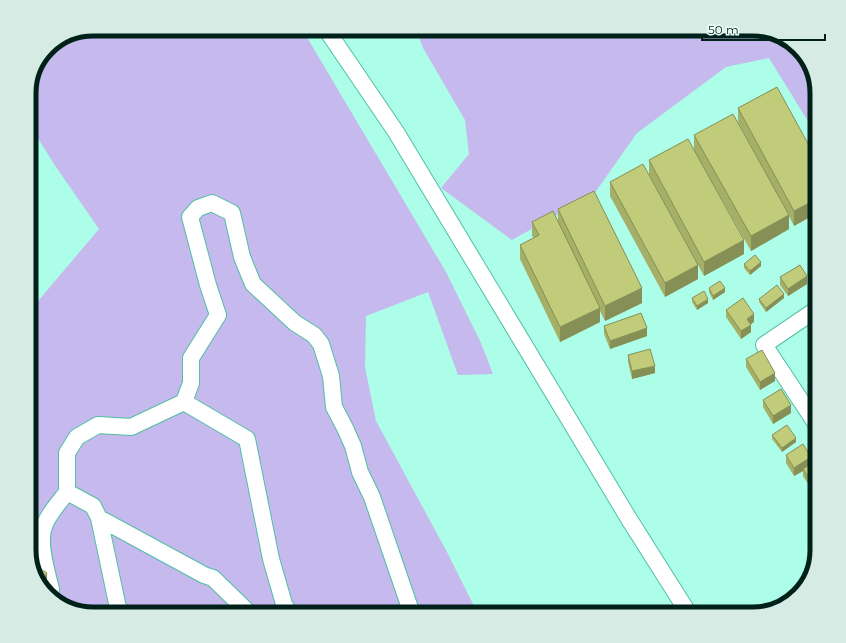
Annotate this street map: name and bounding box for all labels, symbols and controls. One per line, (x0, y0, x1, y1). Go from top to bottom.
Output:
scale bar (702, 16, 825, 42)
text: 50 m (708, 22, 739, 37)

